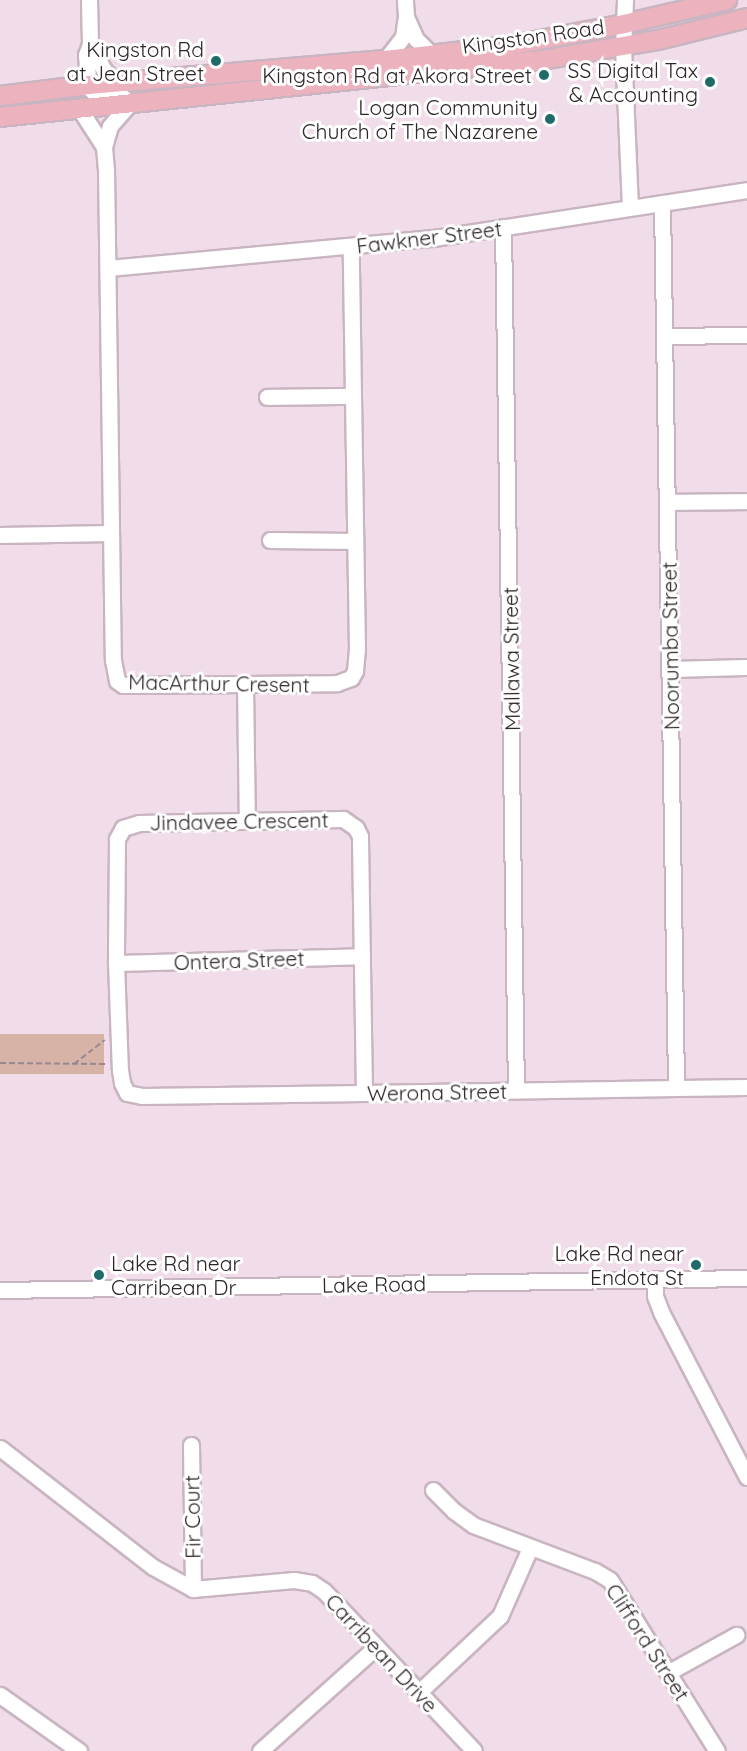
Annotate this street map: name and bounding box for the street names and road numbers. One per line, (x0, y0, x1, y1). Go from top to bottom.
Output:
street label: Kingston Road (460, 14, 606, 58)
street label: Fawkner Street (355, 216, 503, 258)
street label: Noorumba Street (656, 562, 684, 730)
street label: Mallawa Street (497, 587, 525, 731)
street label: MacArthur Cresent (128, 669, 310, 697)
street label: Jindavee Crescent (149, 807, 329, 835)
street label: Ontera Street (173, 945, 305, 975)
street label: Werona Street (367, 1078, 507, 1106)
street label: Lake Road (322, 1270, 426, 1298)
street label: Fir Court (179, 1475, 205, 1559)
street label: Clifford Street (601, 1579, 695, 1705)
street label: Carribean Drive (321, 1588, 443, 1718)

